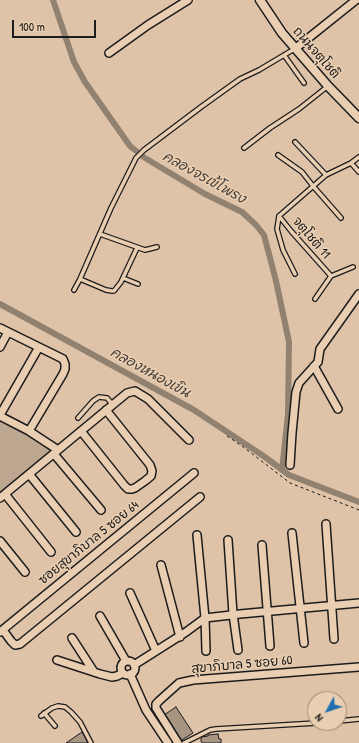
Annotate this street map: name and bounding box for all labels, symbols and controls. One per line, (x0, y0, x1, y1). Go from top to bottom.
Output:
scale bar (14, 12, 98, 38)
text: 100 m (19, 18, 45, 35)
street label: ถนนจตุโชติ (289, 24, 343, 82)
water label: คลองจรเข้โพรง (160, 148, 248, 208)
street label: จตุโชติ 11 (289, 214, 333, 262)
water label: คลองหนองเขิน (107, 344, 193, 402)
street label: ซอยสุขาภิบาล 5 ซอย 64 (36, 498, 142, 588)
street label: สุขาภิบาล 5 ซอย 60 (191, 653, 293, 677)
north arrow (307, 691, 347, 731)
text: N (311, 711, 326, 725)

